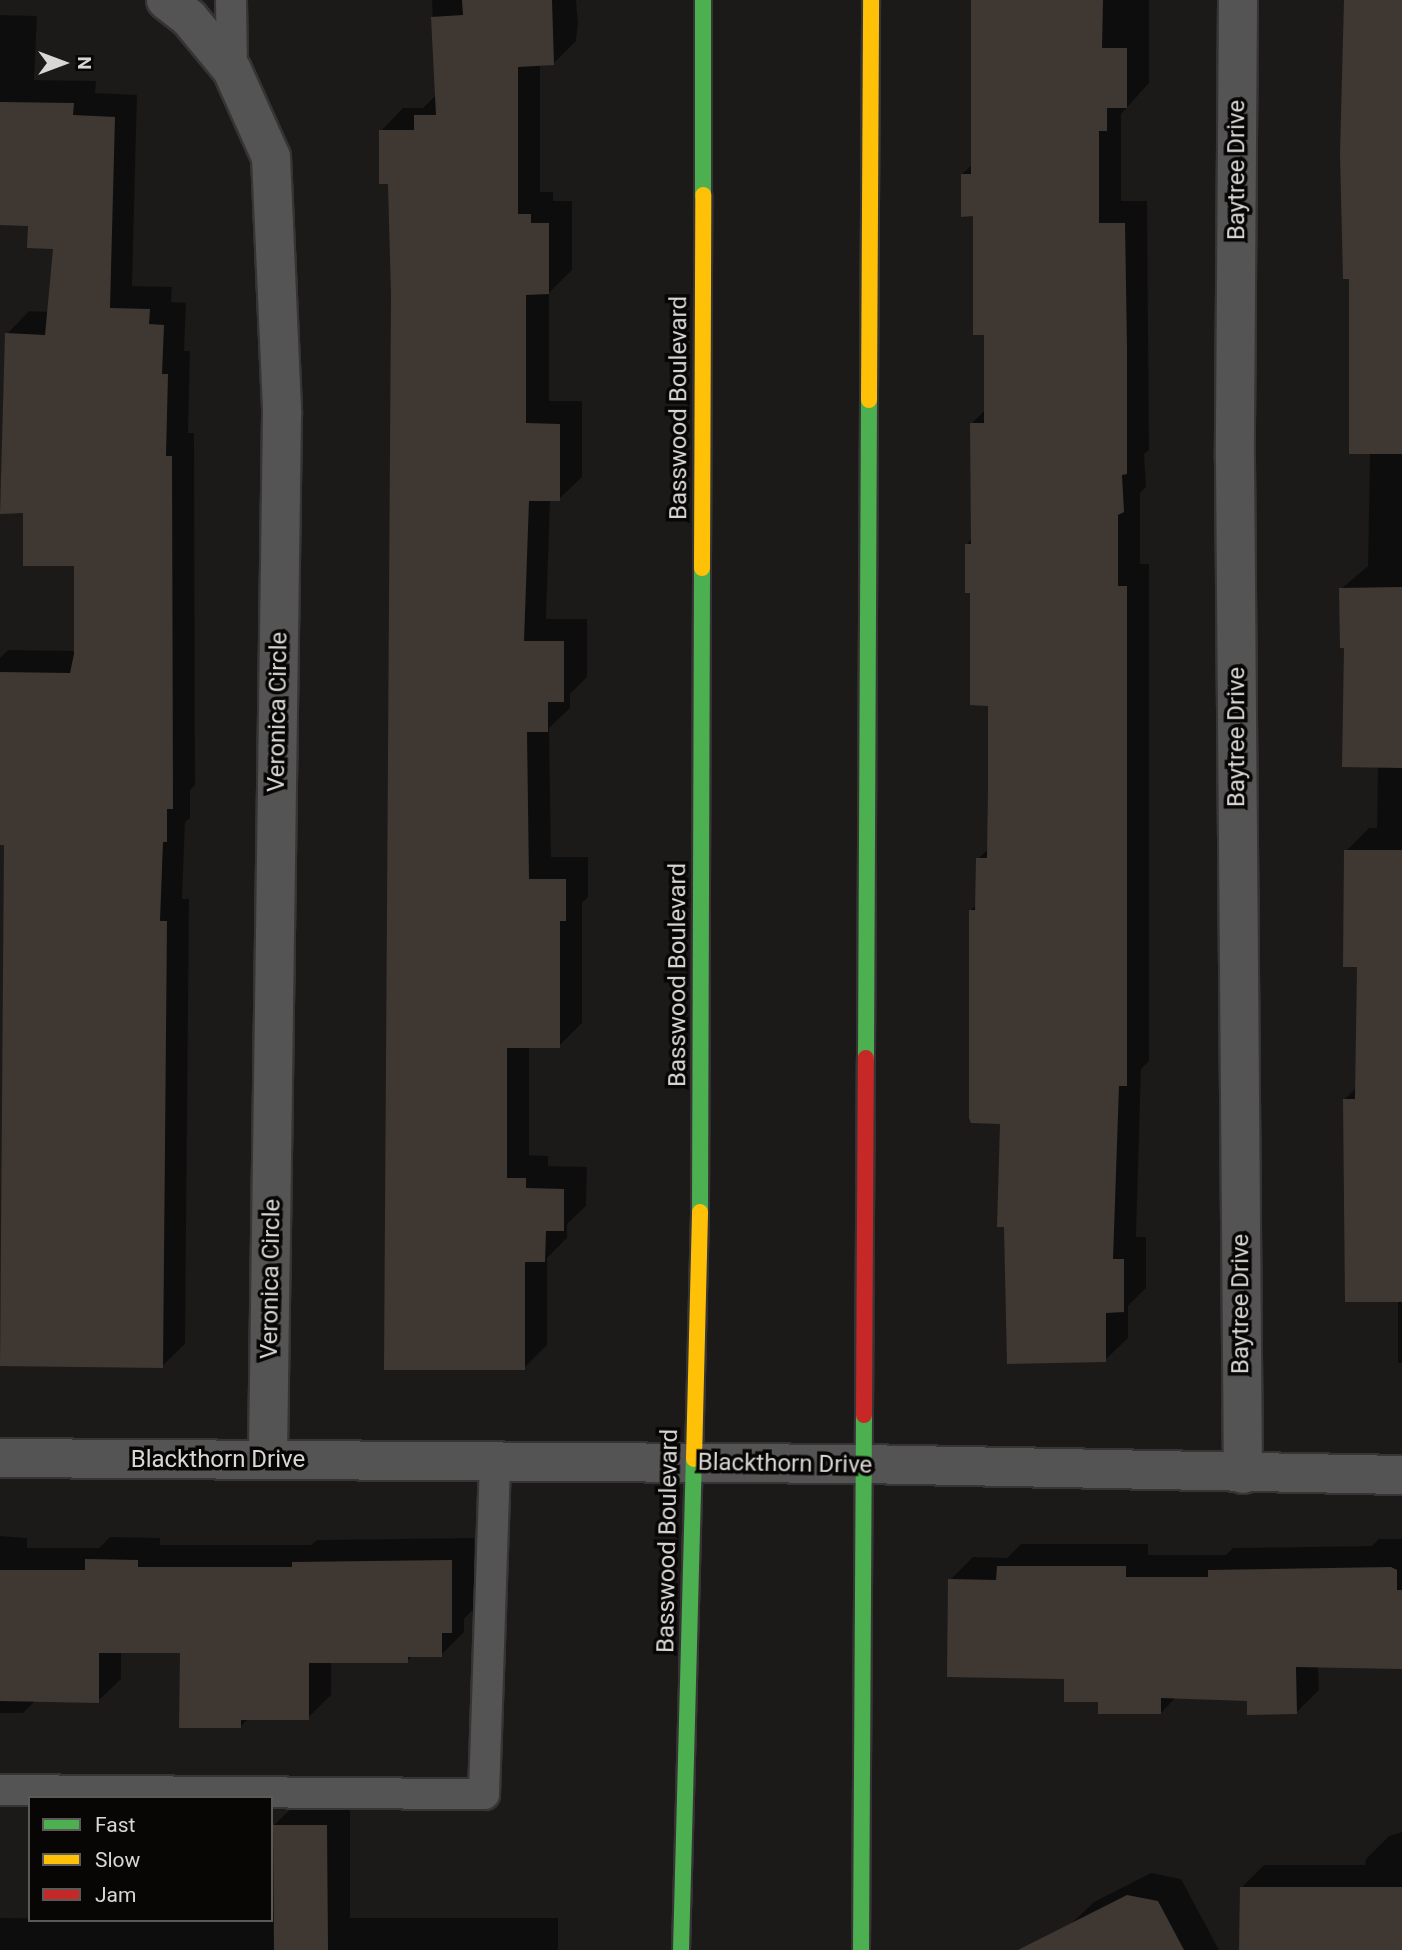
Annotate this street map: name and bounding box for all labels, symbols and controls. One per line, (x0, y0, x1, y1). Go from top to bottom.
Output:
north arrow (28, 28, 98, 98)
text: N (73, 56, 96, 70)
street label: Baytree Drive (1223, 100, 1251, 240)
street label: Basswood Boulevard (665, 296, 693, 520)
street label: Veronica Circle (262, 632, 294, 792)
street label: Baytree Drive (1223, 667, 1251, 807)
street label: Basswood Boulevard (664, 863, 692, 1087)
street label: Veronica Circle (255, 1199, 287, 1359)
street label: Baytree Drive (1227, 1234, 1255, 1374)
street label: Basswood Boulevard (652, 1429, 684, 1653)
street label: Blackthorn Drive (131, 1446, 305, 1474)
street label: Blackthorn Drive (697, 1448, 873, 1480)
legend (28, 1796, 273, 1922)
text: Fast (95, 1813, 135, 1837)
text: Slow (95, 1848, 140, 1872)
text: Jam (95, 1883, 136, 1907)

